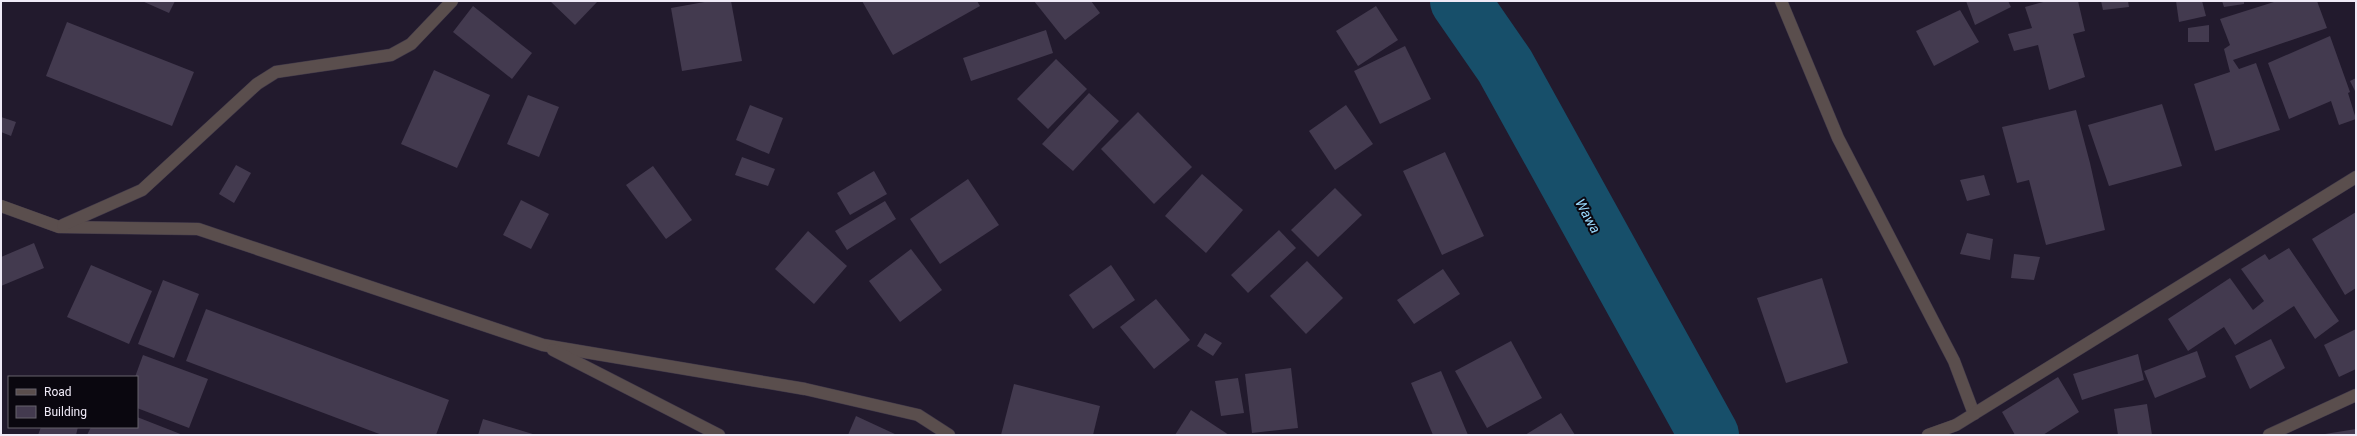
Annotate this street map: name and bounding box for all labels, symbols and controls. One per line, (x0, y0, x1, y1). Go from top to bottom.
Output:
water label: Wawa (1572, 196, 1604, 236)
legend (8, 376, 138, 428)
text: Road (44, 385, 72, 399)
text: Building (44, 405, 87, 419)

